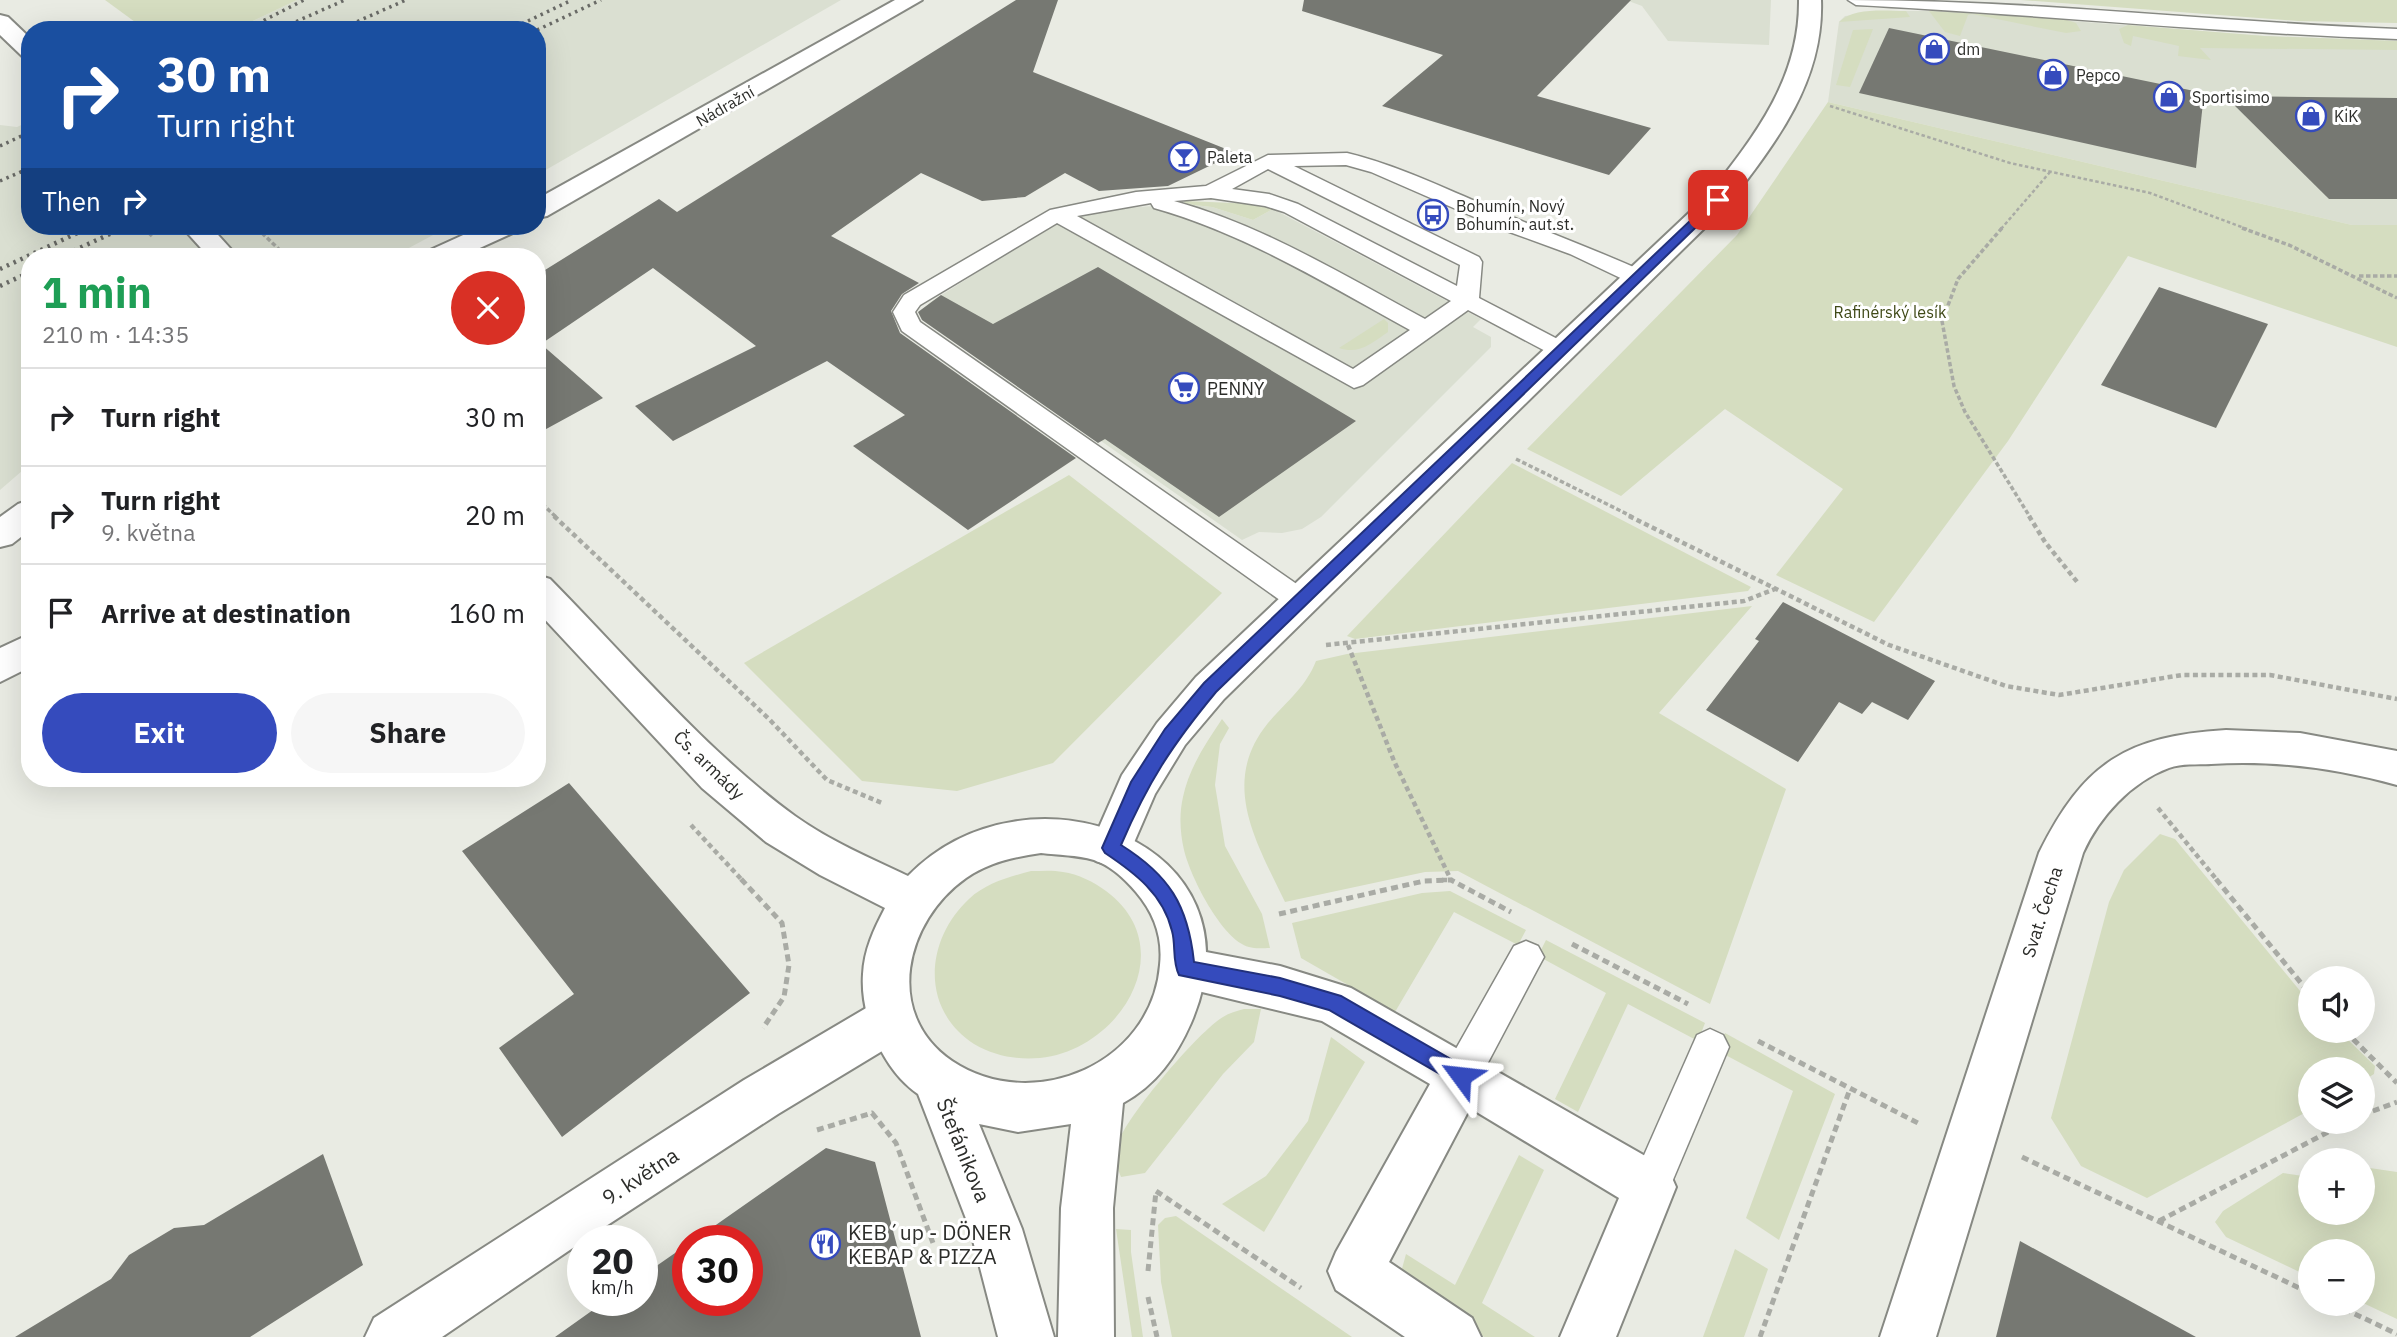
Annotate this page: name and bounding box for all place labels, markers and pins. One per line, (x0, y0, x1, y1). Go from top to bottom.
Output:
shop icon: dm (1917, 32, 1951, 66)
place label: dm (1957, 39, 1980, 59)
shop icon: Pepco (2036, 58, 2070, 92)
place label: Pepco (2076, 65, 2120, 85)
shop icon: Sportisimo (2152, 80, 2186, 114)
place label: Sportisimo (2192, 87, 2270, 107)
shop icon: KiK (2294, 99, 2328, 133)
place label: KiK (2334, 106, 2358, 126)
bar icon: Paleta (1167, 140, 1201, 174)
place label: Paleta (1207, 147, 1253, 167)
pin (1688, 170, 1748, 230)
place label: Bohumín, Nový Bohumín, aut.st. (1456, 196, 1574, 234)
bus stop icon: Bohumín, Nový Bohumín, aut.st. (1416, 198, 1450, 232)
supermarket icon: PENNY (1167, 371, 1201, 405)
place label: PENNY (1207, 377, 1265, 400)
place label: KEB´up - DÖNER KEBAP & PIZZA (848, 1218, 1012, 1270)
restaurant icon: KEB´up - DÖNER KEBAP & PIZZA (808, 1227, 842, 1261)

